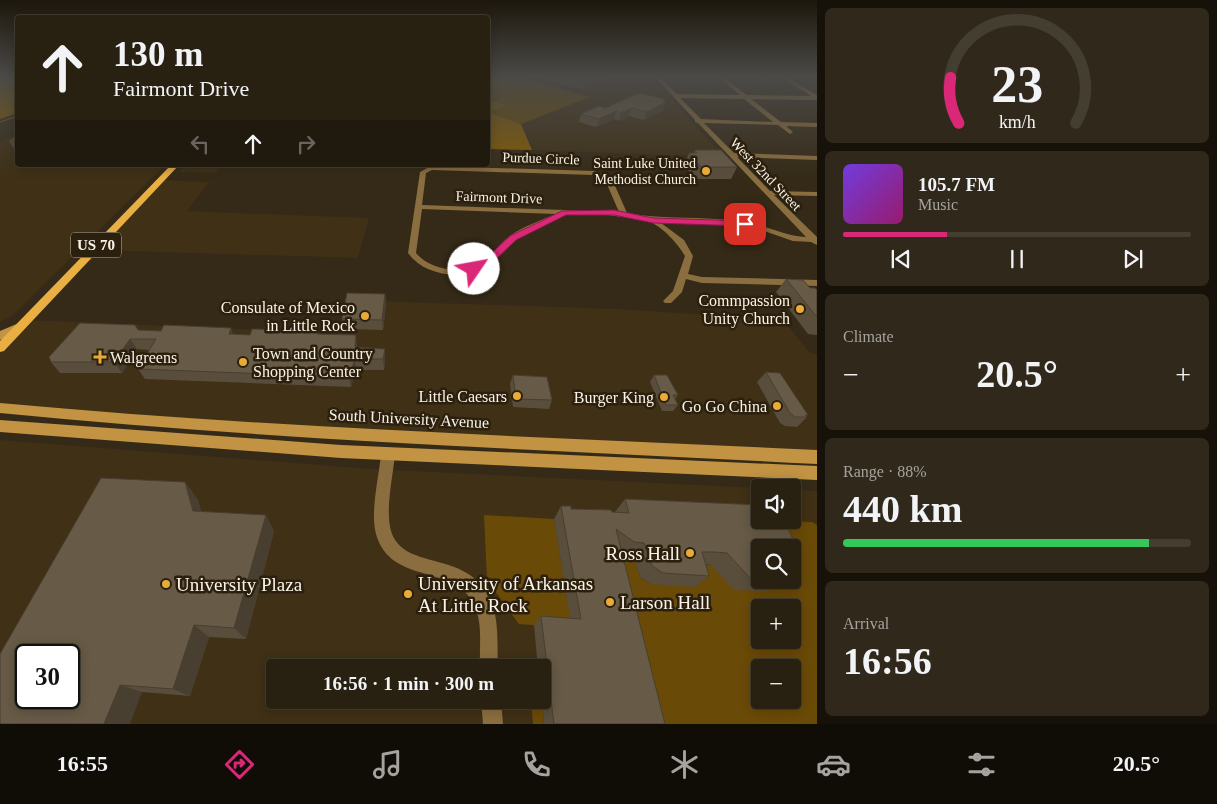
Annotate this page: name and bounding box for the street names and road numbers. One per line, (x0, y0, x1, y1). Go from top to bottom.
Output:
street label: West 32nd Street (727, 135, 804, 214)
street label: Purdue Circle (502, 150, 580, 167)
street label: Fairmont Drive (455, 188, 543, 207)
road number: US 70 (71, 232, 121, 258)
street label: South University Avenue (328, 406, 490, 432)

